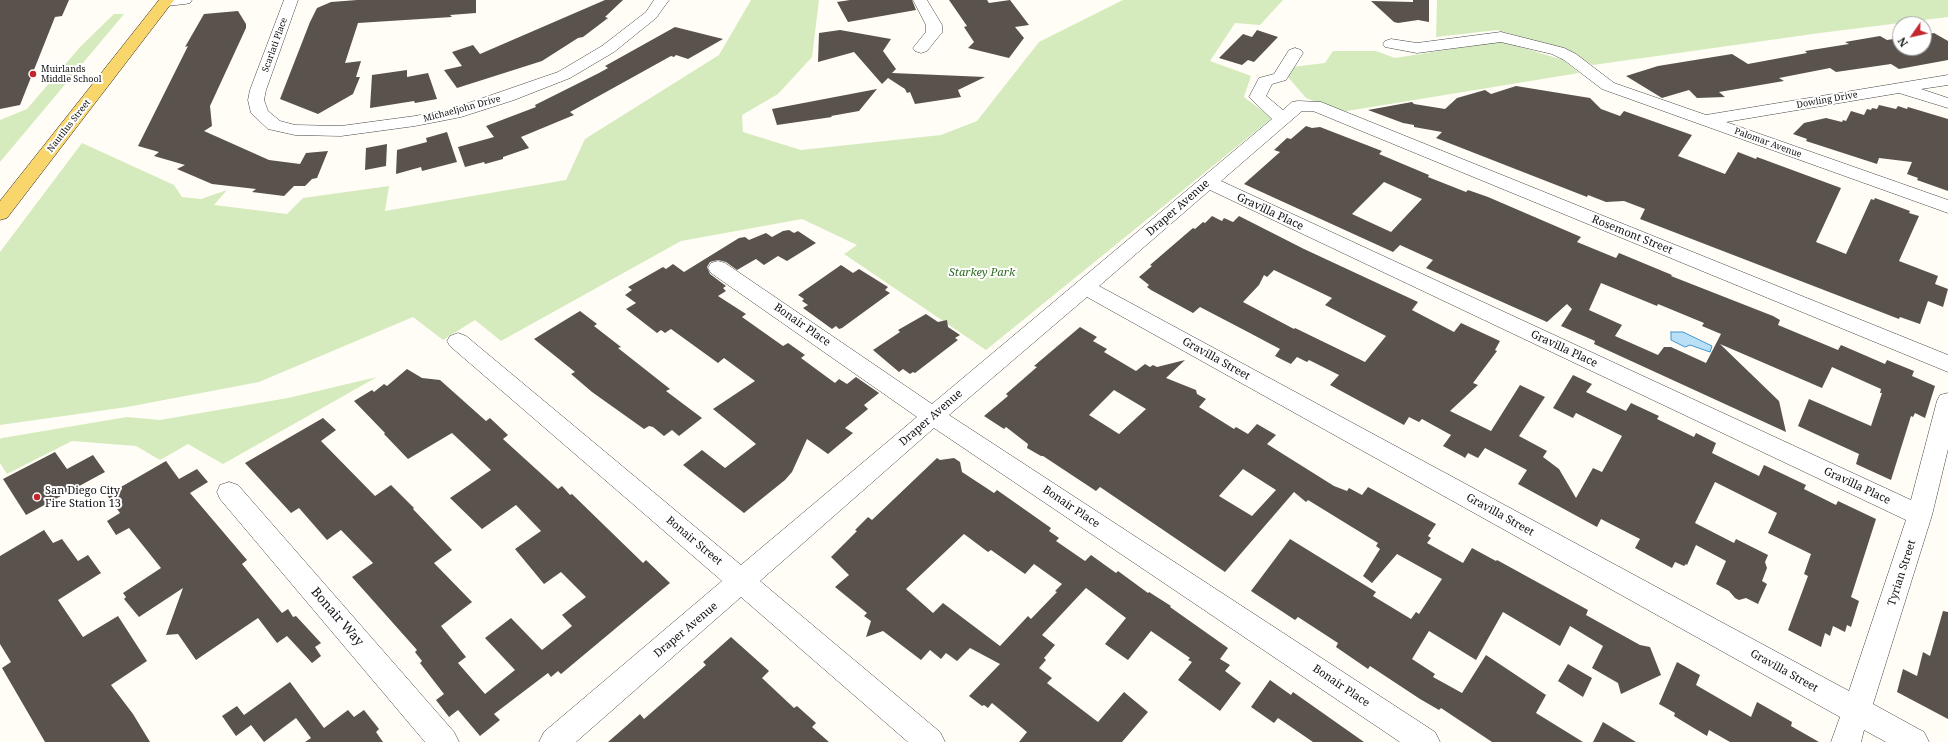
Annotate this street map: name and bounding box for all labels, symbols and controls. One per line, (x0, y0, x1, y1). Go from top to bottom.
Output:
street label: Scarlati Place (260, 16, 290, 74)
north arrow (1892, 16, 1932, 56)
text: N (1894, 35, 1911, 50)
place label: Muirlands Middle School (41, 64, 102, 85)
marker: Muirlands Middle School (28, 69, 38, 79)
street label: Dowling Drive (1796, 89, 1858, 111)
street label: Michaeljohn Drive (422, 93, 502, 125)
street label: Nautilus Street (45, 98, 93, 154)
street label: Palomar Avenue (1733, 126, 1803, 160)
street label: Draper Avenue (1144, 177, 1212, 239)
street label: Gravilla Place (1234, 191, 1306, 233)
street label: Rosemont Street (1590, 213, 1674, 257)
park label: Starkey Park (949, 266, 1015, 280)
street label: Bonair Place (771, 301, 833, 349)
street label: Gravilla Place (1528, 328, 1600, 370)
street label: Gravilla Street (1180, 335, 1252, 383)
street label: Draper Avenue (897, 387, 965, 449)
street label: Gravilla Place (1821, 465, 1893, 507)
street label: Bonair Place (1040, 483, 1102, 531)
place label: San Diego City Fire Station 13 (45, 484, 121, 510)
street label: Gravilla Street (1464, 491, 1536, 539)
marker: San Diego City Fire Station 13 (32, 492, 42, 502)
street label: Bonair Street (663, 514, 725, 568)
street label: Tyrian Street (1885, 538, 1919, 608)
street label: Bonair Way (307, 585, 367, 649)
street label: Draper Avenue (651, 600, 721, 660)
street label: Gravilla Street (1748, 647, 1820, 695)
street label: Bonair Place (1310, 662, 1372, 710)

